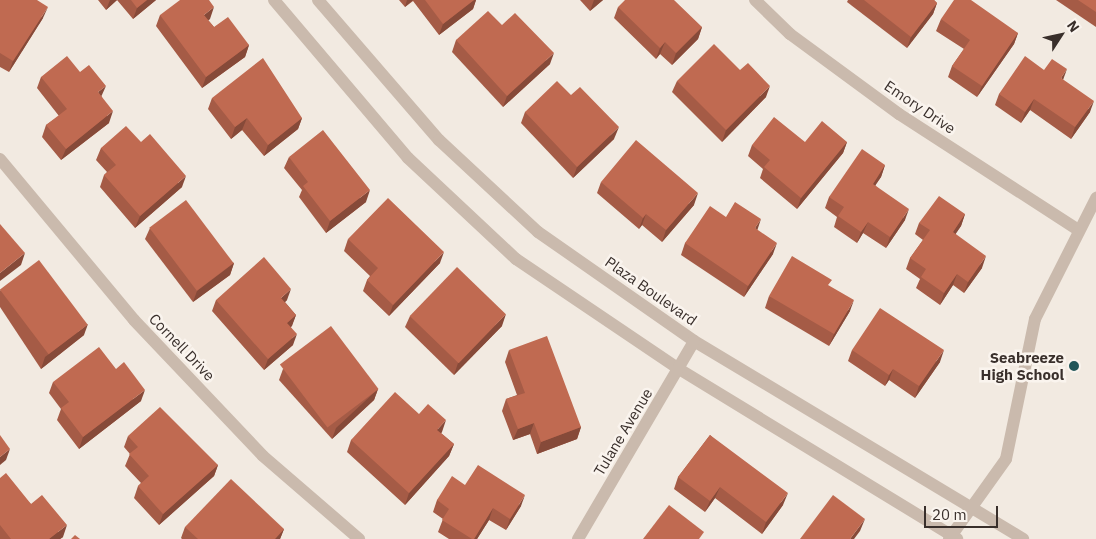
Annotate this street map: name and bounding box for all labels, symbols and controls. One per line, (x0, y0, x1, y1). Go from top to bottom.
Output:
north arrow (1036, 10, 1086, 60)
text: N (1063, 17, 1084, 36)
street label: Emory Drive (881, 77, 959, 137)
street label: Plaza Boulevard (602, 253, 700, 329)
street label: Cornell Drive (146, 310, 218, 384)
place label: Seabreeze High School (981, 348, 1064, 383)
marker: Seabreeze High School (1068, 360, 1080, 372)
street label: Tulane Avenue (590, 385, 656, 479)
scale bar (926, 496, 1000, 528)
text: 20 m (932, 505, 967, 524)

